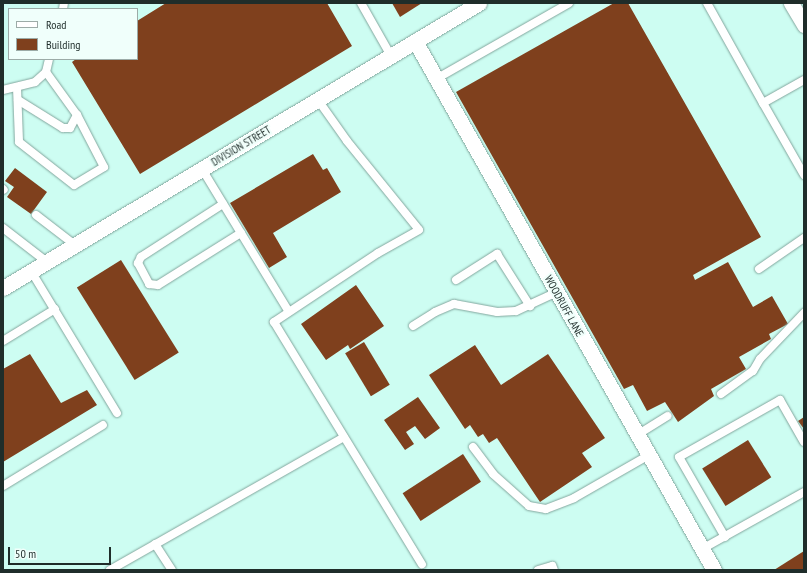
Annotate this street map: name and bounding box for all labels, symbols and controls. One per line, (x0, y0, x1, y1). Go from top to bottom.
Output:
legend (8, 8, 138, 60)
text: Road (46, 17, 66, 32)
text: Building (46, 37, 81, 52)
street label: DIVISION STREET (209, 123, 273, 169)
street label: WOODRUFF LANE (542, 273, 586, 339)
scale bar (10, 539, 113, 565)
text: 50 m (15, 546, 36, 561)

